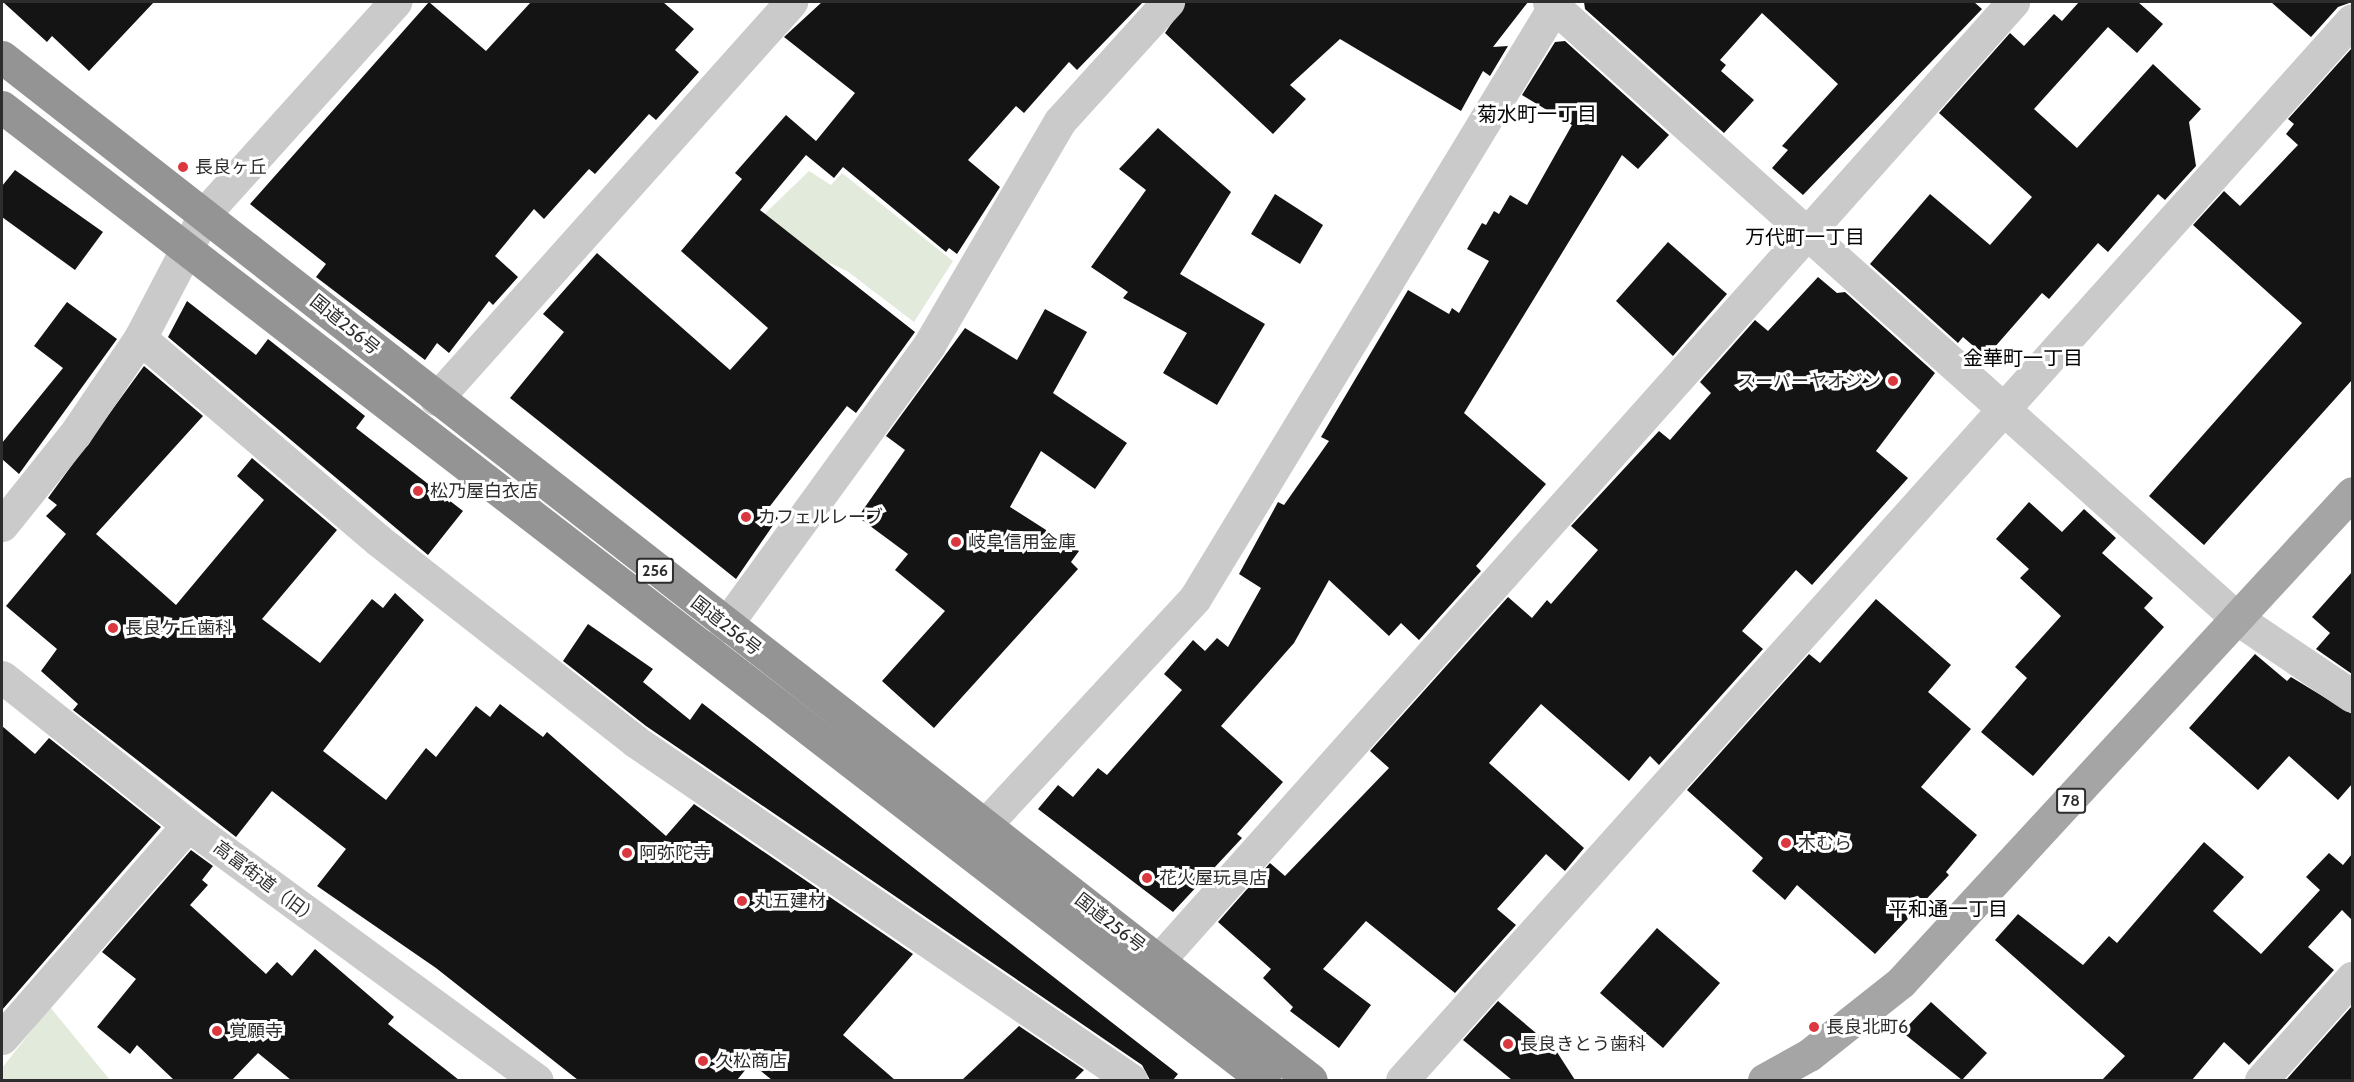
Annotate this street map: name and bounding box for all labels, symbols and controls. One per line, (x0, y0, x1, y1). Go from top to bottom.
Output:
district label: 菊水町一丁目 (1477, 102, 1597, 126)
place label: 長良ヶ丘 (195, 156, 267, 178)
marker: 長良ヶ丘 (176, 160, 190, 174)
district label: 万代町一丁目 (1745, 225, 1865, 249)
street label: 国道256号 (306, 290, 384, 360)
district label: 金華町一丁目 (1963, 346, 2083, 370)
place label: スーパーヤオジン (1737, 370, 1881, 392)
marker: スーパーヤオジン (1886, 374, 1900, 388)
place label: 松乃屋白衣店 (430, 480, 538, 502)
marker: 松乃屋白衣店 (411, 484, 425, 498)
place label: カフェルレーブ (758, 506, 884, 528)
marker: カフェルレーブ (739, 510, 753, 524)
place label: 岐阜信用金庫 (968, 531, 1076, 553)
marker: 岐阜信用金庫 (949, 535, 963, 549)
road number: 256 (636, 558, 674, 584)
street label: 国道256号 (686, 592, 766, 660)
place label: 長良ケ丘歯科 (125, 617, 233, 639)
marker: 長良ケ丘歯科 (106, 621, 120, 635)
road number: 78 (2056, 788, 2086, 814)
place label: 木むら (1798, 832, 1852, 854)
street label: 高富街道（旧） (209, 836, 323, 930)
marker: 木むら (1779, 836, 1793, 850)
place label: 阿弥陀寺 (639, 842, 711, 864)
marker: 阿弥陀寺 (620, 846, 634, 860)
place label: 花火屋玩具店 (1159, 867, 1267, 889)
marker: 花火屋玩具店 (1140, 871, 1154, 885)
street label: 国道256号 (1070, 889, 1150, 957)
place label: 丸五建材 (754, 890, 826, 912)
marker: 丸五建材 (735, 894, 749, 908)
district label: 平和通一丁目 (1888, 897, 2008, 921)
place label: 長良北町6 (1826, 1016, 1908, 1038)
place label: 覚願寺 (229, 1020, 283, 1042)
marker: 長良北町6 (1807, 1020, 1821, 1034)
marker: 覚願寺 (210, 1024, 224, 1038)
place label: 長良きとう歯科 (1520, 1033, 1646, 1055)
marker: 長良きとう歯科 (1501, 1037, 1515, 1051)
place label: 久松商店 (715, 1050, 787, 1072)
marker: 久松商店 (696, 1054, 710, 1068)

